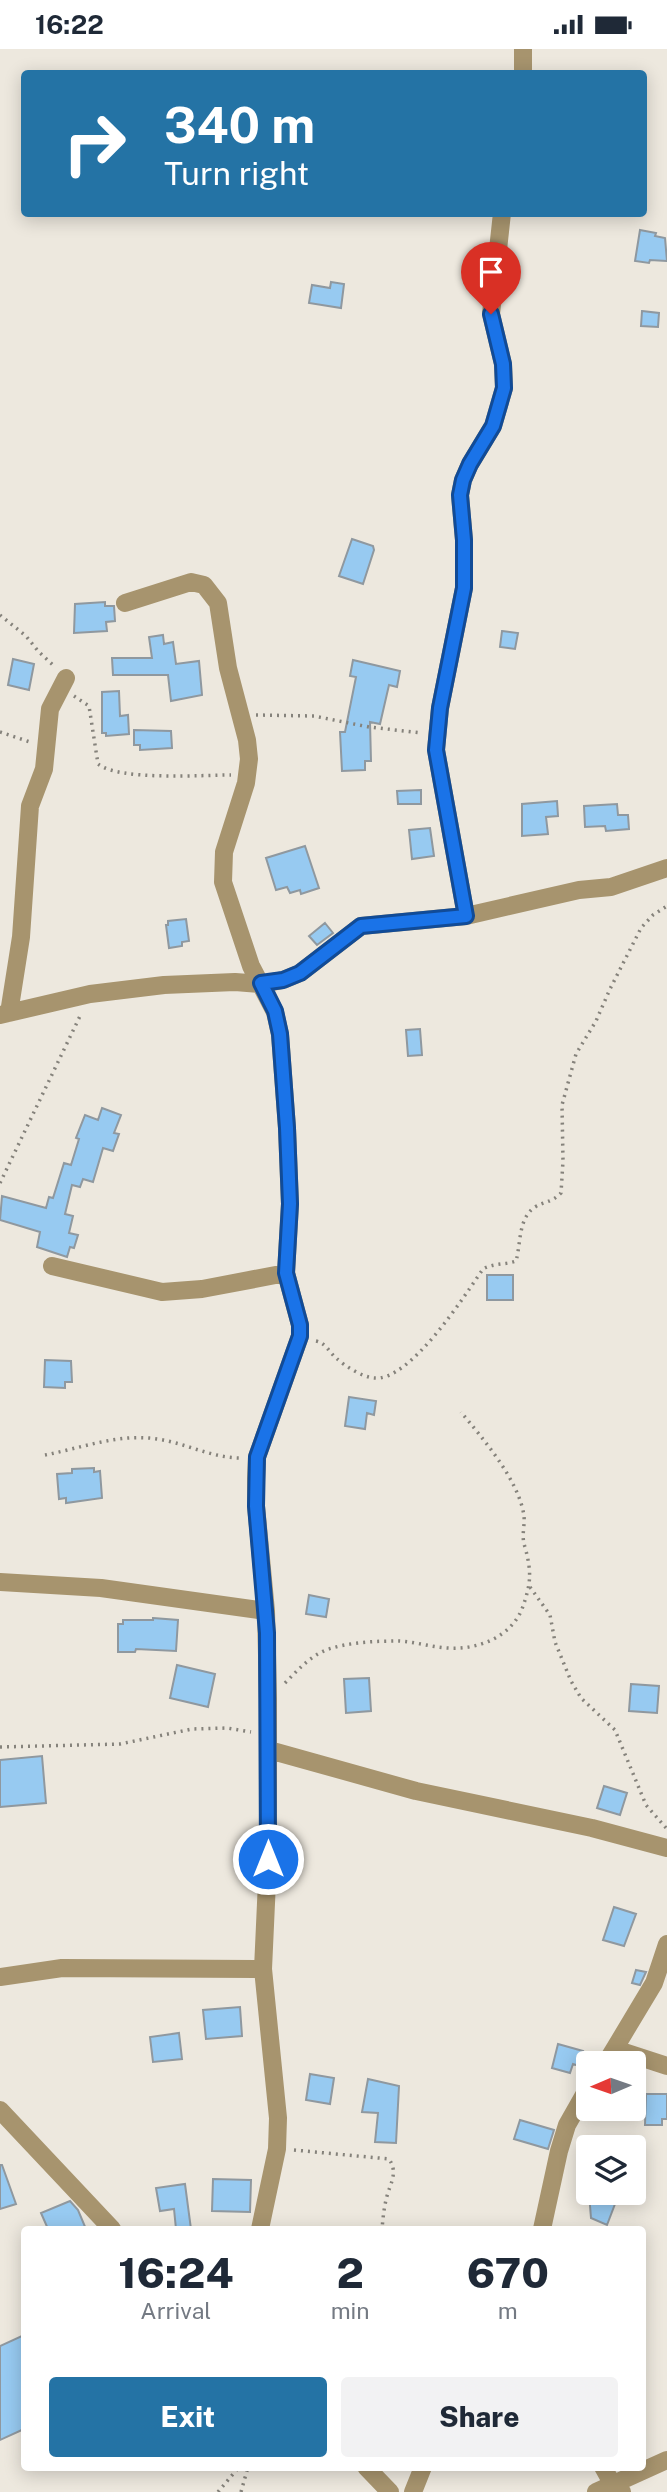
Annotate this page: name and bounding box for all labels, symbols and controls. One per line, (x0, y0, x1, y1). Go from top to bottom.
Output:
text: 16:22 (35, 9, 104, 40)
text: 340 m (164, 96, 315, 154)
icon: right (49, 98, 140, 189)
text: Turn right (164, 155, 309, 192)
pin (461, 242, 521, 314)
icon: arrive (472, 253, 510, 291)
position arrow (231, 1822, 305, 1896)
north arrow (576, 2051, 646, 2121)
map controls (576, 2051, 646, 2205)
button: layers (576, 2135, 646, 2205)
text: 16:24 (118, 2248, 234, 2297)
text: 2 (336, 2248, 364, 2297)
text: 670 (467, 2248, 549, 2297)
text: Arrival (140, 2297, 211, 2324)
text: min (331, 2297, 370, 2324)
text: m (498, 2297, 518, 2324)
button: Exit (49, 2377, 327, 2457)
button: Share (341, 2377, 618, 2457)

